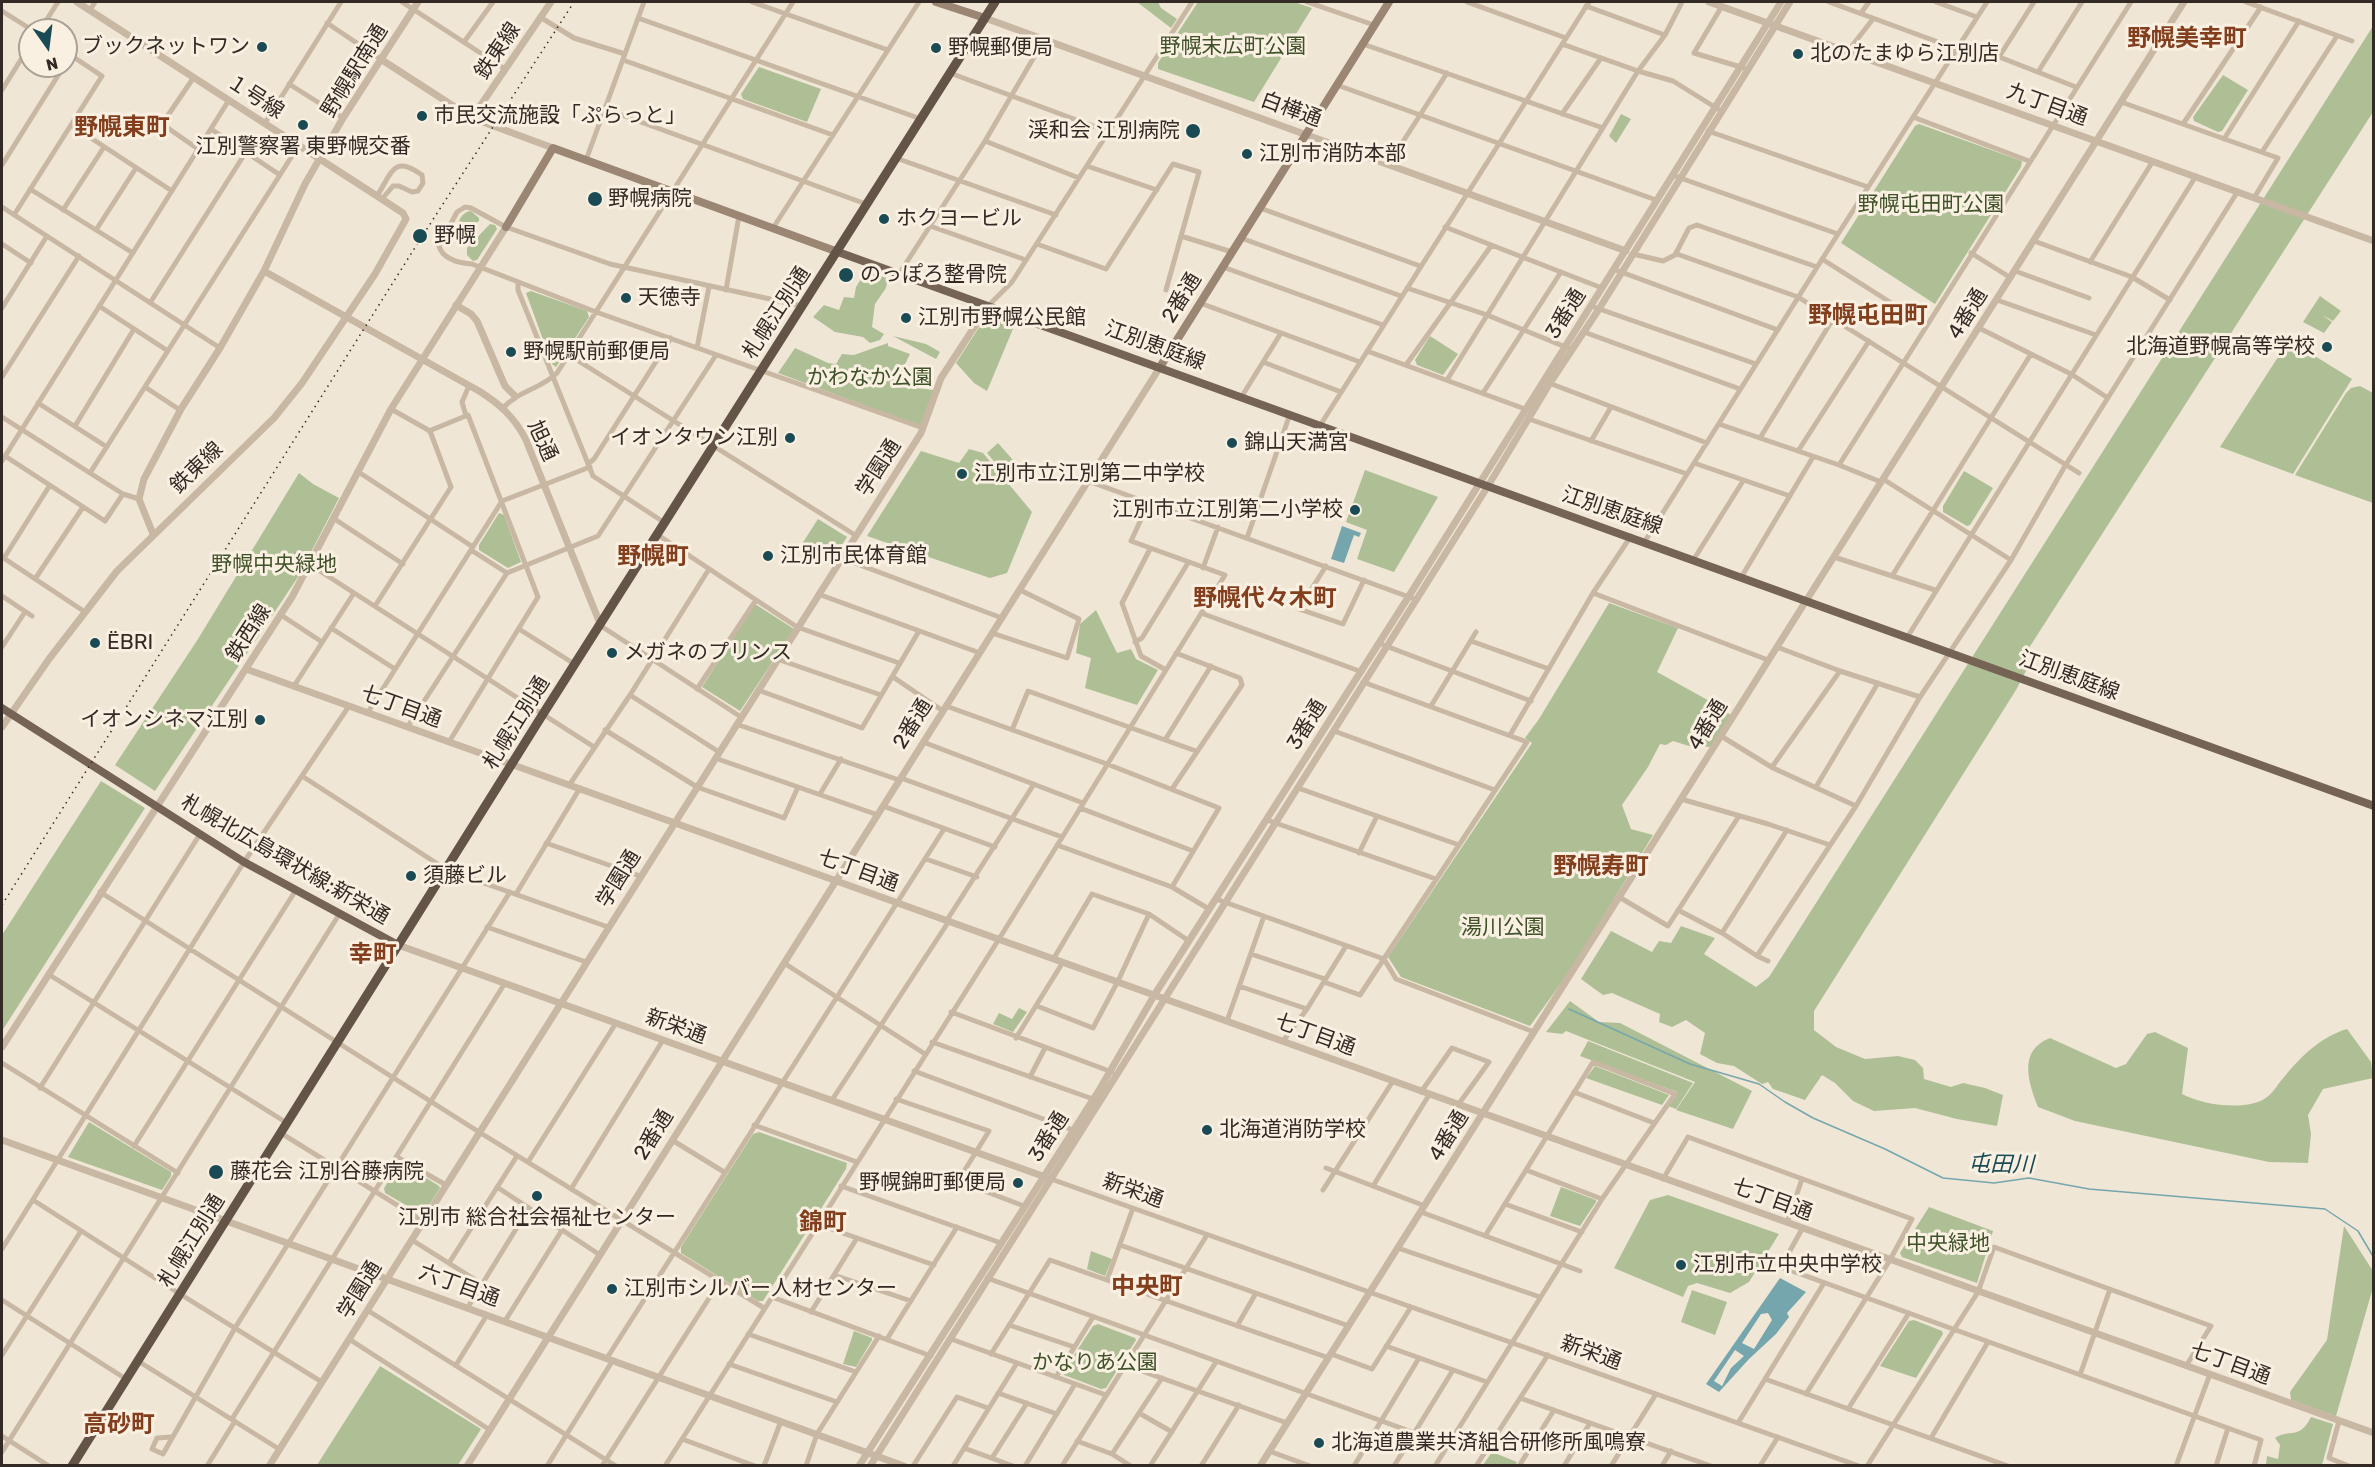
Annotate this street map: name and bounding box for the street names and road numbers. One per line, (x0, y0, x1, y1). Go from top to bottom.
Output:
street label: 鉄東線 (470, 18, 526, 84)
street label: 野幌駅南通 (316, 20, 394, 122)
street label: １号線 (222, 69, 288, 125)
street label: 九丁目通 (2003, 79, 2091, 131)
street label: 白樺通 (1257, 87, 1325, 133)
street label: 札幌江別通 (738, 262, 816, 364)
street label: 2番通 (1157, 268, 1207, 328)
street label: 3番通 (1541, 284, 1591, 344)
street label: 4番通 (1943, 284, 1993, 344)
street label: 江別恵庭線 (1101, 316, 1209, 376)
street label: 旭通 (522, 417, 562, 465)
street label: 学園通 (851, 435, 907, 501)
street label: 鉄東線 (166, 437, 228, 499)
street label: 江別恵庭線 (1558, 482, 1666, 540)
street label: 鉄西線 (221, 600, 277, 666)
street label: 江別恵庭線 (2015, 646, 2123, 706)
street label: 札幌江別通 (478, 672, 556, 774)
street label: 七丁目通 (357, 681, 445, 733)
street label: 2番通 (888, 694, 938, 754)
street label: 3番通 (1282, 695, 1332, 755)
street label: 4番通 (1683, 695, 1733, 755)
street label: 札幌北広島環状線;新栄通 (176, 790, 394, 930)
street label: 七丁目通 (814, 845, 902, 897)
street label: 学園通 (592, 846, 646, 912)
street label: 新栄通 (642, 1004, 710, 1050)
street label: 七丁目通 (1271, 1009, 1359, 1061)
street label: 2番通 (629, 1105, 679, 1165)
street label: 4番通 (1424, 1106, 1474, 1166)
street label: 3番通 (1024, 1107, 1074, 1167)
street label: 新栄通 (1099, 1168, 1167, 1214)
street label: 七丁目通 (1728, 1174, 1816, 1226)
street label: 札幌江別通 (153, 1190, 231, 1292)
street label: 学園通 (333, 1257, 387, 1323)
street label: 六丁目通 (415, 1260, 503, 1312)
street label: 新栄通 (1557, 1330, 1625, 1376)
street label: 七丁目通 (2186, 1338, 2274, 1390)

